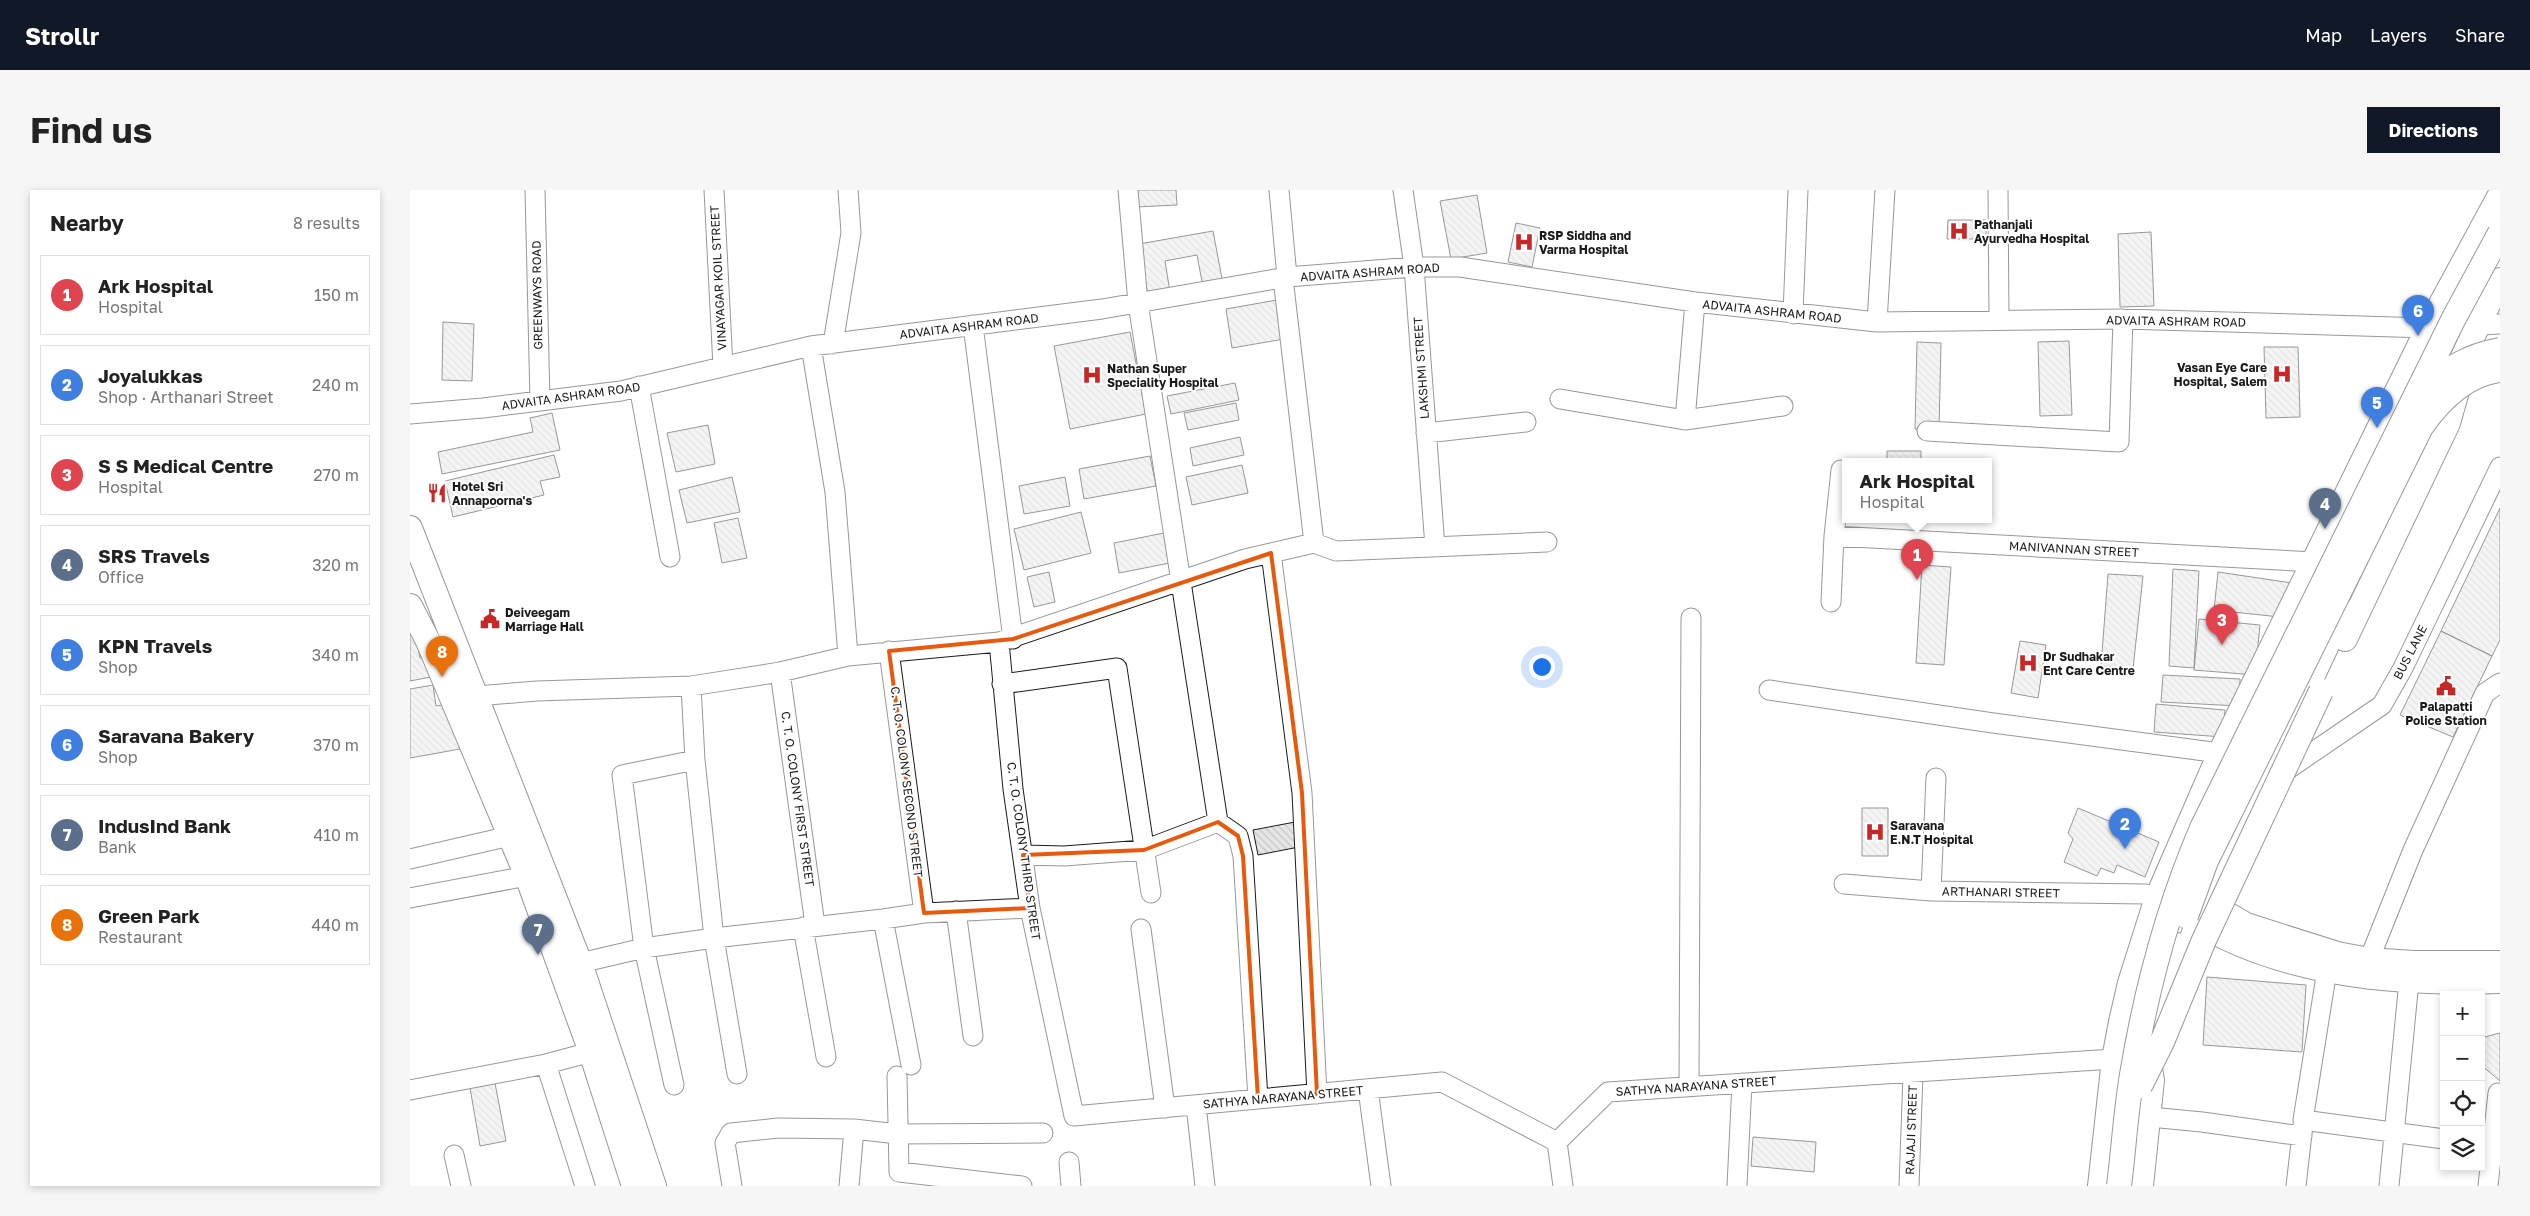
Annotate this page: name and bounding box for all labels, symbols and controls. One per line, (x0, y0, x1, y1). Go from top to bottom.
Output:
text: Strollr (25, 21, 99, 50)
text: Map (2305, 24, 2342, 46)
text: Layers (2370, 24, 2427, 46)
text: Share (2455, 24, 2505, 46)
button: Directions (2367, 107, 2500, 153)
text: Find us (30, 109, 152, 151)
street label: VINAYAGAR KOIL STREET (707, 204, 729, 351)
text: Nearby (50, 210, 124, 236)
text: 8 results (293, 213, 360, 233)
place label: Pathanjali Ayurvedha Hospital (1974, 217, 2089, 246)
hospital icon: Pathanjali Ayurvedha Hospital (1948, 220, 1970, 242)
place label: RSP Siddha and Varma Hospital (1539, 228, 1631, 257)
hospital icon: RSP Siddha and Varma Hospital (1513, 231, 1535, 253)
street label: GREENWAYS ROAD (529, 240, 545, 350)
street label: ADVAITA ASHRAM ROAD (1300, 260, 1440, 284)
text: Ark Hospital (98, 274, 213, 297)
text: 1 (63, 285, 71, 305)
text: 150 m (314, 285, 359, 305)
pin: 6 (2402, 295, 2434, 336)
street label: ADVAITA ASHRAM ROAD (1702, 296, 1842, 326)
text: Hospital (98, 297, 163, 317)
street label: ADVAITA ASHRAM ROAD (899, 310, 1039, 342)
street label: ADVAITA ASHRAM ROAD (2106, 312, 2246, 330)
street label: LAKSHMI STREET (1410, 316, 1432, 420)
place label: Vasan Eye Care Hospital, Salem (2174, 360, 2267, 389)
place label: Nathan Super Speciality Hospital (1107, 361, 1219, 390)
hospital icon: Vasan Eye Care Hospital, Salem (2271, 363, 2293, 385)
text: Joyalukkas (98, 364, 203, 387)
hospital icon: Nathan Super Speciality Hospital (1081, 364, 1103, 386)
text: 2 (62, 375, 72, 395)
text: 240 m (312, 375, 359, 395)
street label: ADVAITA ASHRAM ROAD (501, 379, 641, 413)
text: Shop · Arthanari Street (98, 387, 274, 407)
pin: 5 (2361, 387, 2393, 428)
text: S S Medical Centre (98, 454, 273, 477)
popup (1842, 458, 1992, 523)
text: 3 (62, 465, 72, 485)
text: 270 m (313, 465, 359, 485)
text: Ark Hospital (1859, 469, 1975, 492)
text: Hospital (98, 477, 163, 497)
place label: Hotel Sri Annapoorna's (452, 479, 532, 508)
restaurant icon: Hotel Sri Annapoorna's (426, 482, 448, 504)
pin: 4 (2309, 488, 2341, 529)
text: Hospital (1859, 492, 1924, 512)
street label: MANIVANNAN STREET (2009, 538, 2140, 560)
pin: 1 (1901, 539, 1933, 580)
text: SRS Travels (98, 544, 210, 567)
text: 4 (62, 555, 72, 575)
text: 320 m (312, 555, 359, 575)
text: Office (98, 567, 144, 587)
pin: 3 (2206, 604, 2238, 645)
place label: Deiveegam Marriage Hall (505, 605, 584, 634)
public building icon: Deiveegam Marriage Hall (479, 608, 501, 630)
street label: BUS LANE (2390, 622, 2430, 682)
text: KPN Travels (98, 634, 212, 657)
pin: 8 (426, 636, 458, 677)
text: 5 (62, 645, 72, 665)
text: 340 m (312, 645, 359, 665)
place label: Dr Sudhakar Ent Care Centre (2043, 649, 2135, 678)
hospital icon: Dr Sudhakar Ent Care Centre (2017, 652, 2039, 674)
your location (1529, 654, 1555, 680)
text: Shop (98, 657, 138, 677)
public building icon: Palapatti Police Station (2435, 675, 2457, 697)
street label: C. T. O. COLONY SECOND STREET (888, 686, 926, 879)
place label: Palapatti Police Station (2405, 699, 2487, 728)
street label: C. T. O. COLONY FIRST STREET (778, 710, 818, 888)
text: Saravana Bakery (98, 724, 254, 747)
text: 6 (62, 735, 72, 755)
text: 370 m (313, 735, 359, 755)
text: Shop (98, 747, 138, 767)
street label: C. T. O. COLONY THIRD STREET (1004, 761, 1044, 942)
pin: 2 (2109, 808, 2141, 849)
text: IndusInd Bank (98, 814, 231, 837)
place label: Saravana E.N.T Hospital (1890, 818, 1973, 847)
hospital icon: Saravana E.N.T Hospital (1864, 821, 1886, 843)
text: 7 (63, 825, 71, 845)
text: 410 m (313, 825, 359, 845)
text: Bank (98, 837, 137, 857)
street label: ARTHANARI STREET (1942, 883, 2061, 901)
text: Green Park (98, 904, 200, 927)
pin: 7 (522, 914, 554, 955)
text: 8 (62, 915, 72, 935)
text: 440 m (311, 915, 359, 935)
text: Restaurant (98, 927, 183, 947)
map controls (2440, 991, 2485, 1171)
button: + (2440, 991, 2485, 1036)
button: − (2440, 1036, 2485, 1081)
street label: SATHYA NARAYANA STREET (1615, 1073, 1777, 1099)
button: locate (2440, 1081, 2485, 1126)
street label: SATHYA NARAYANA STREET (1202, 1082, 1364, 1111)
street label: RAJAJI STREET (1902, 1084, 1920, 1175)
button: layers (2440, 1126, 2485, 1171)

